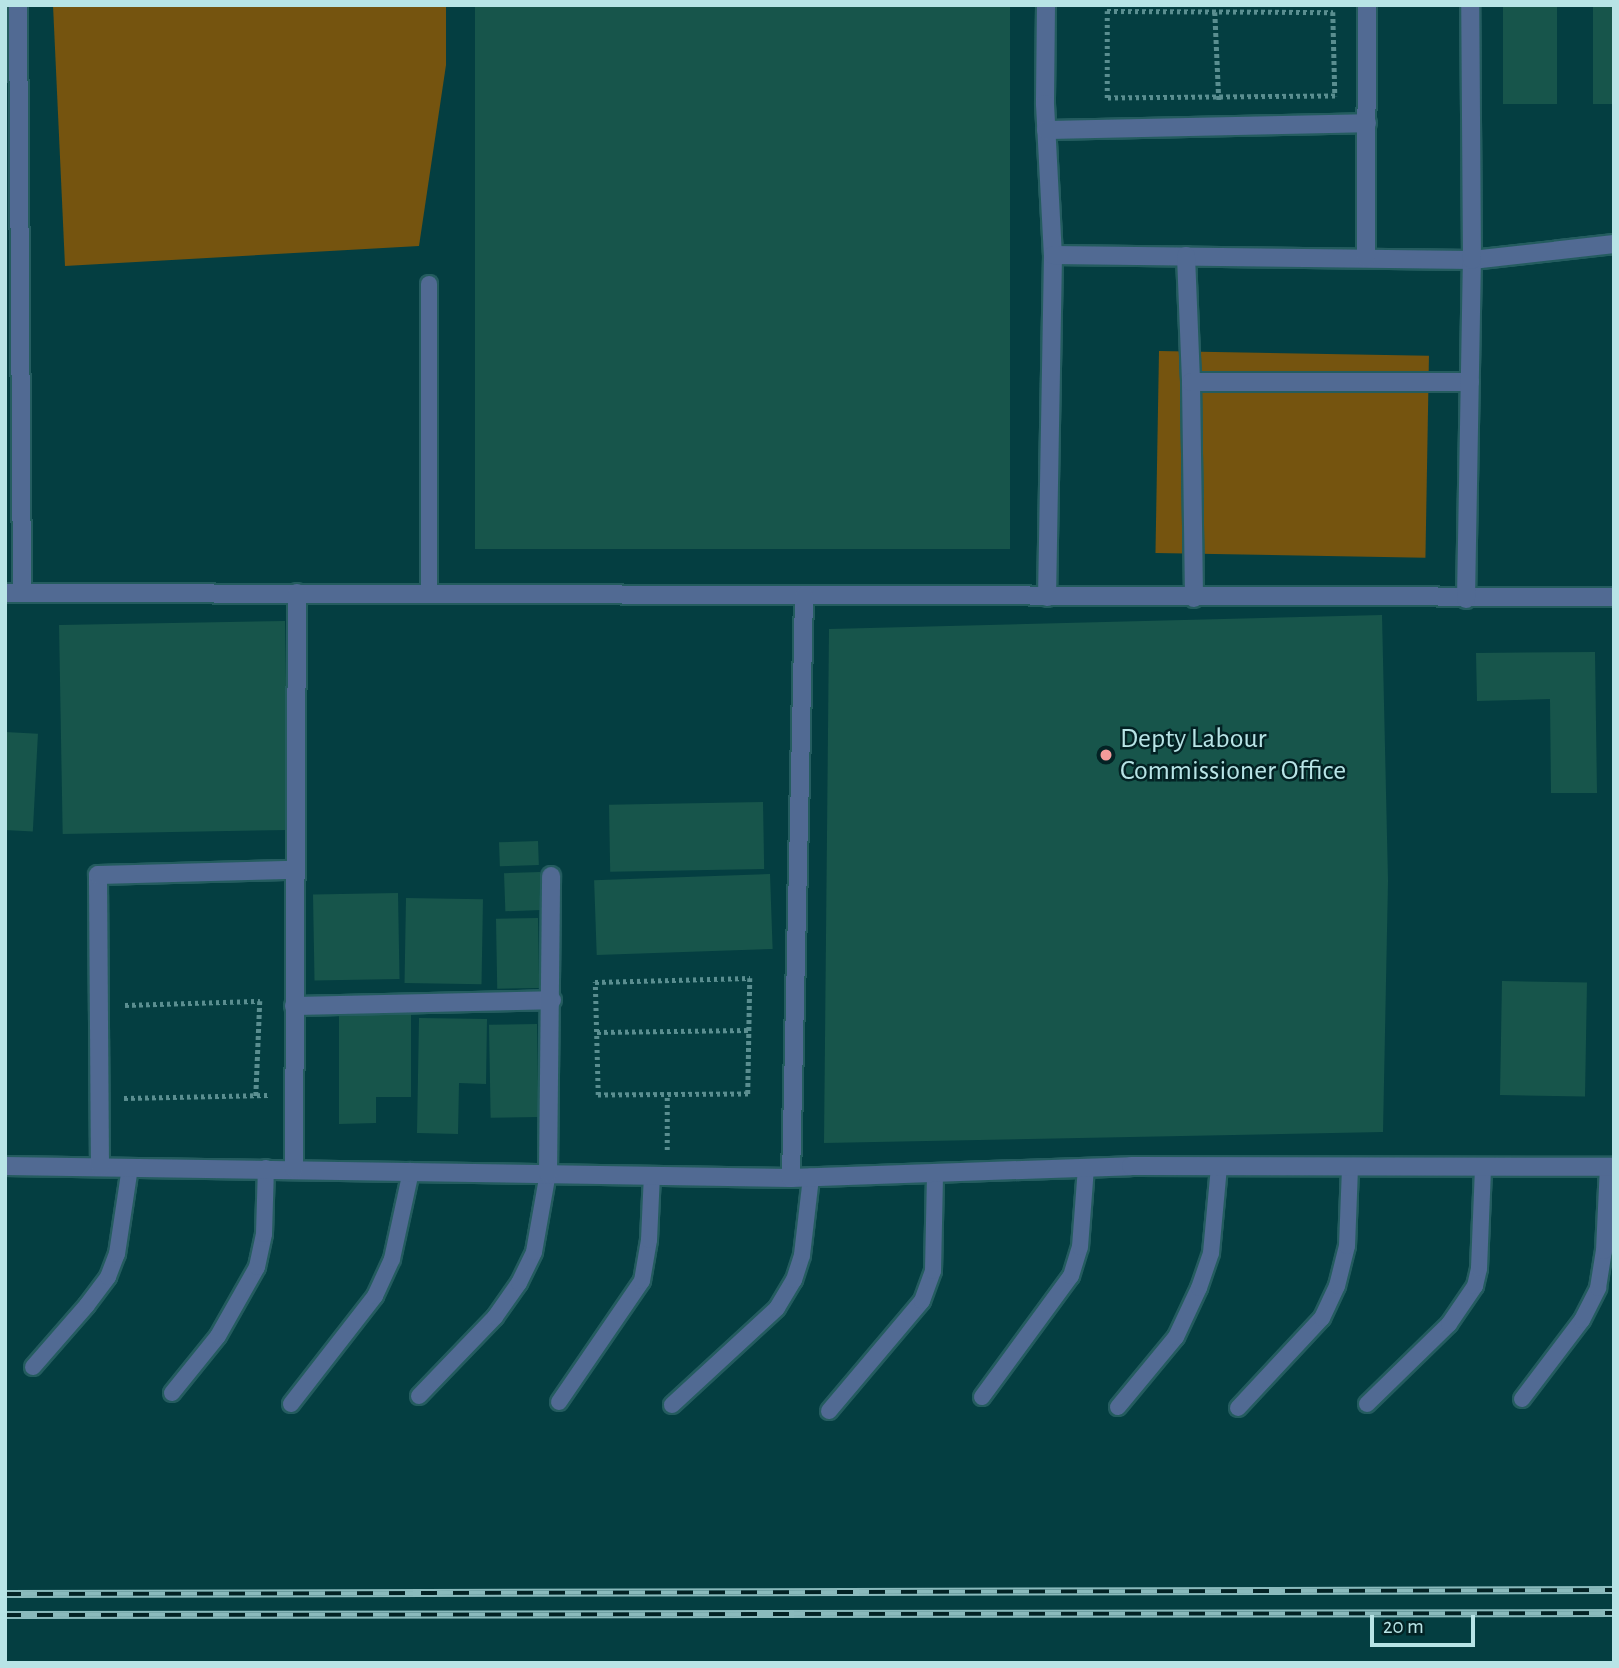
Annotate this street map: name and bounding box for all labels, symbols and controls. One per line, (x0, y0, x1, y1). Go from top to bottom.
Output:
place label: Depty Labour Commissioner Office (1120, 722, 1346, 788)
marker: Depty Labour Commissioner Office (1098, 747, 1114, 763)
scale bar (1374, 1602, 1479, 1646)
text: 20 m (1383, 1616, 1424, 1637)

